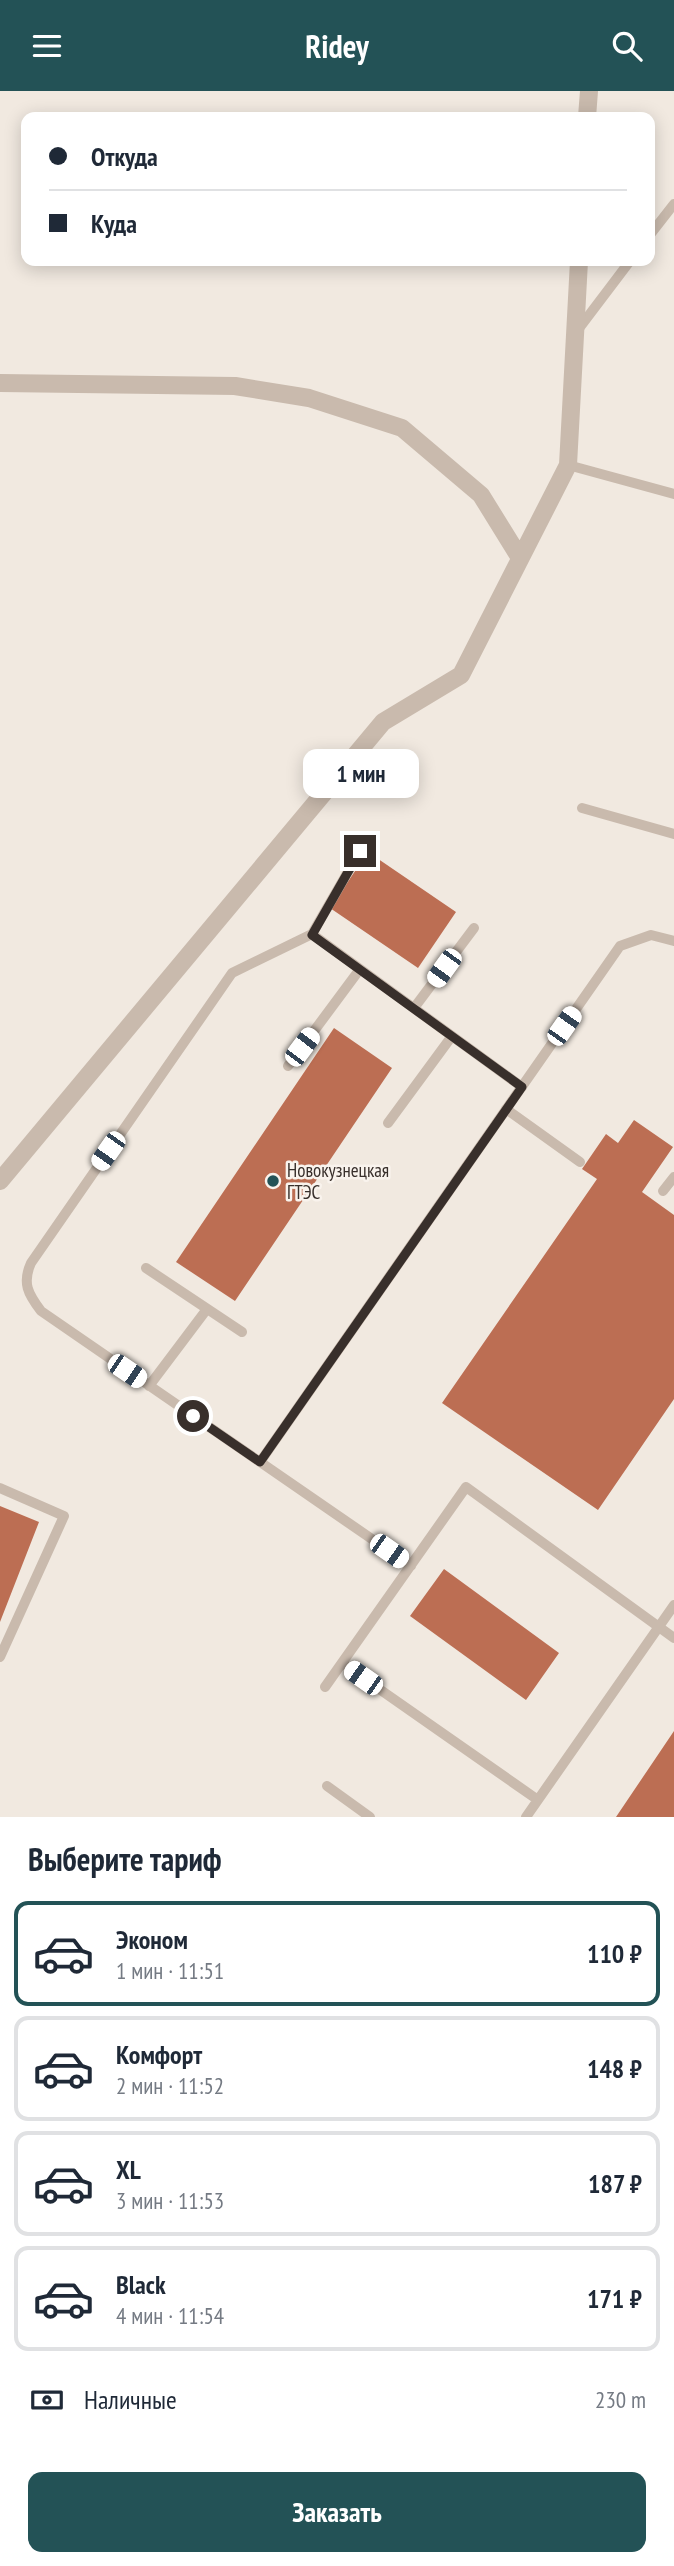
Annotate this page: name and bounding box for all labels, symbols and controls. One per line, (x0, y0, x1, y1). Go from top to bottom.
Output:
text: Ridey (305, 25, 369, 67)
icon: menu (28, 27, 66, 65)
icon: search (608, 27, 646, 65)
text: Откуда (91, 140, 158, 173)
text: Куда (91, 207, 137, 240)
callout: 1 мин (302, 749, 418, 799)
text: 1 мин (336, 759, 386, 788)
route end (344, 835, 376, 867)
car (424, 945, 465, 991)
car (544, 1003, 585, 1049)
car (281, 1024, 324, 1070)
car (88, 1128, 129, 1174)
place label: Новокузнецкая ГТЭС (287, 1158, 389, 1204)
marker: Новокузнецкая ГТЭС (265, 1173, 281, 1189)
car (104, 1351, 151, 1391)
route start (177, 1400, 209, 1432)
car (366, 1530, 413, 1572)
car (340, 1657, 387, 1699)
text: Выберите тариф (28, 1838, 222, 1880)
icon: car (32, 1922, 95, 1985)
text: Эконом (116, 1923, 188, 1956)
text: 110 ₽ (587, 1937, 642, 1970)
text: 1 мин · 11:51 (116, 1956, 224, 1985)
icon: car (32, 2037, 95, 2100)
text: Комфорт (116, 2038, 202, 2071)
text: 148 ₽ (587, 2052, 642, 2085)
text: 2 мин · 11:52 (116, 2071, 224, 2100)
icon: car (32, 2152, 95, 2215)
text: XL (116, 2153, 141, 2186)
text: 187 ₽ (588, 2167, 642, 2200)
text: 3 мин · 11:53 (116, 2186, 224, 2215)
icon: car (32, 2267, 95, 2330)
text: Black (116, 2268, 166, 2301)
text: 171 ₽ (587, 2282, 642, 2315)
text: 4 мин · 11:54 (116, 2301, 224, 2330)
icon: cash (28, 2381, 66, 2419)
text: Наличные (84, 2383, 177, 2416)
text: 230 m (595, 2385, 646, 2414)
button: Заказать (28, 2472, 646, 2552)

